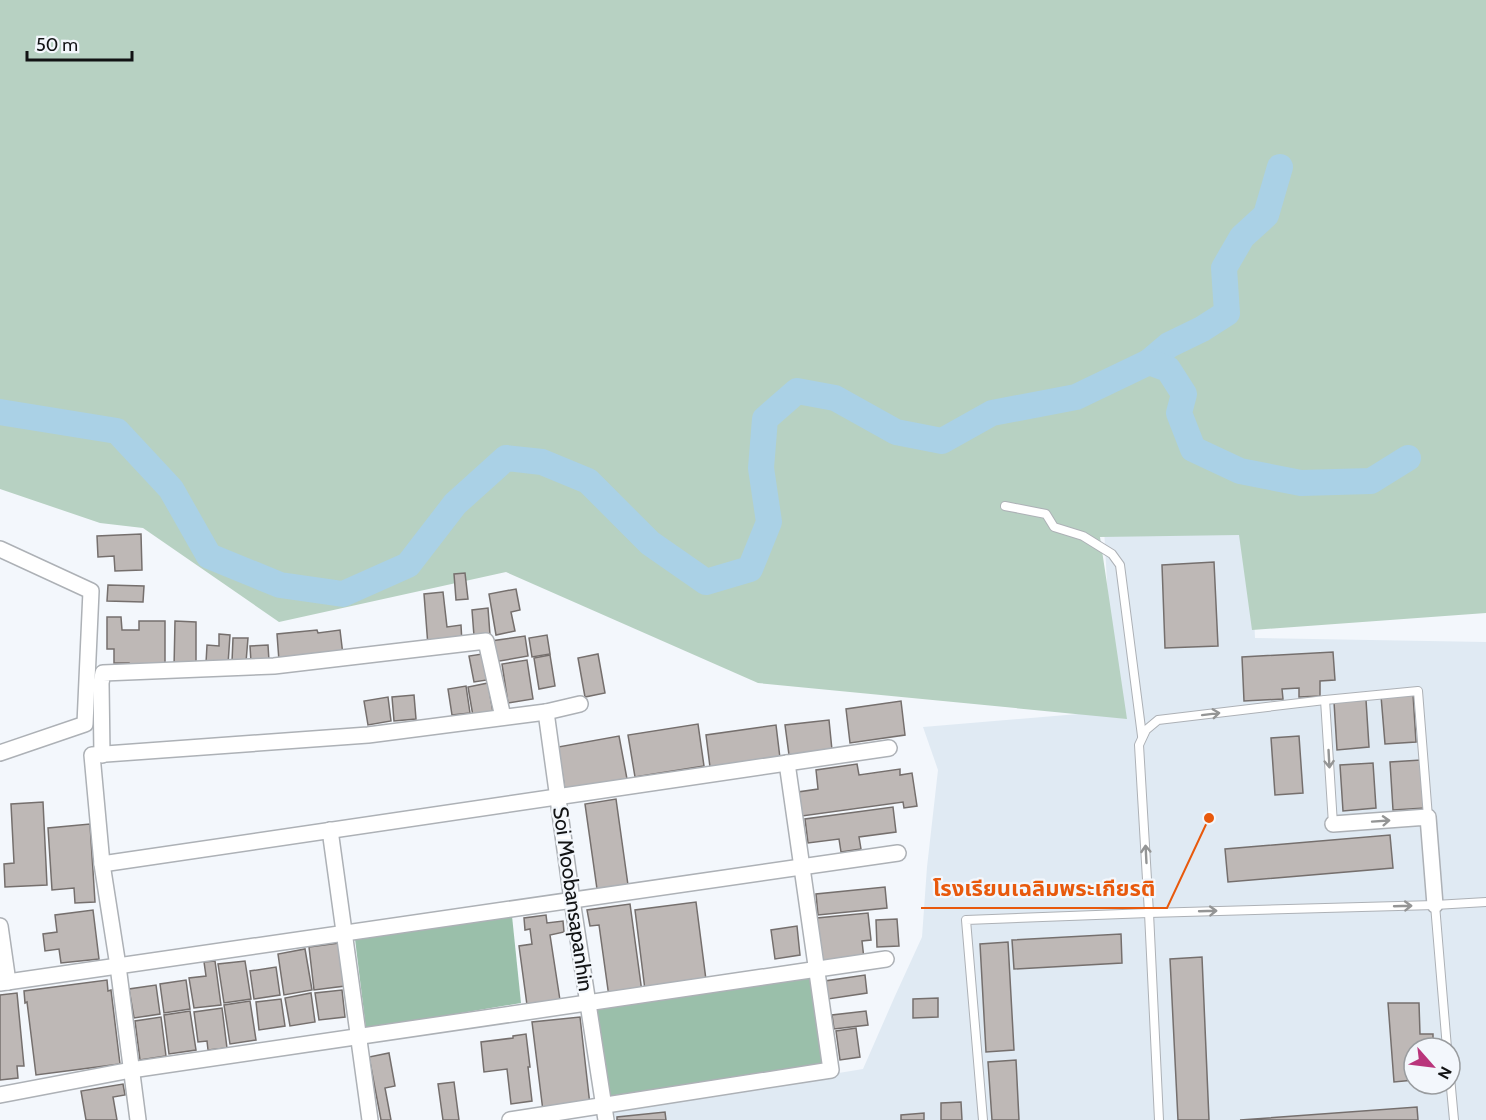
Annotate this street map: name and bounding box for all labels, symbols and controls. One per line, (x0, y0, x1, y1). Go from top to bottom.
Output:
scale bar (27, 24, 132, 62)
text: 50 m (36, 34, 78, 56)
one-way arrow (1200, 708, 1220, 719)
one-way arrow (1324, 748, 1335, 768)
street label: Soi Moobansapanhin (548, 805, 599, 993)
one-way arrow (1370, 815, 1390, 826)
one-way arrow (1140, 845, 1151, 865)
callout: โรงเรียนเฉลิมพระเกียรติ (921, 868, 1167, 908)
text: โรงเรียนเฉลิมพระเกียรติ (933, 875, 1155, 902)
one-way arrow (1392, 900, 1412, 911)
one-way arrow (1197, 905, 1217, 917)
north arrow (1402, 1036, 1462, 1096)
text: N (1434, 1063, 1456, 1082)

